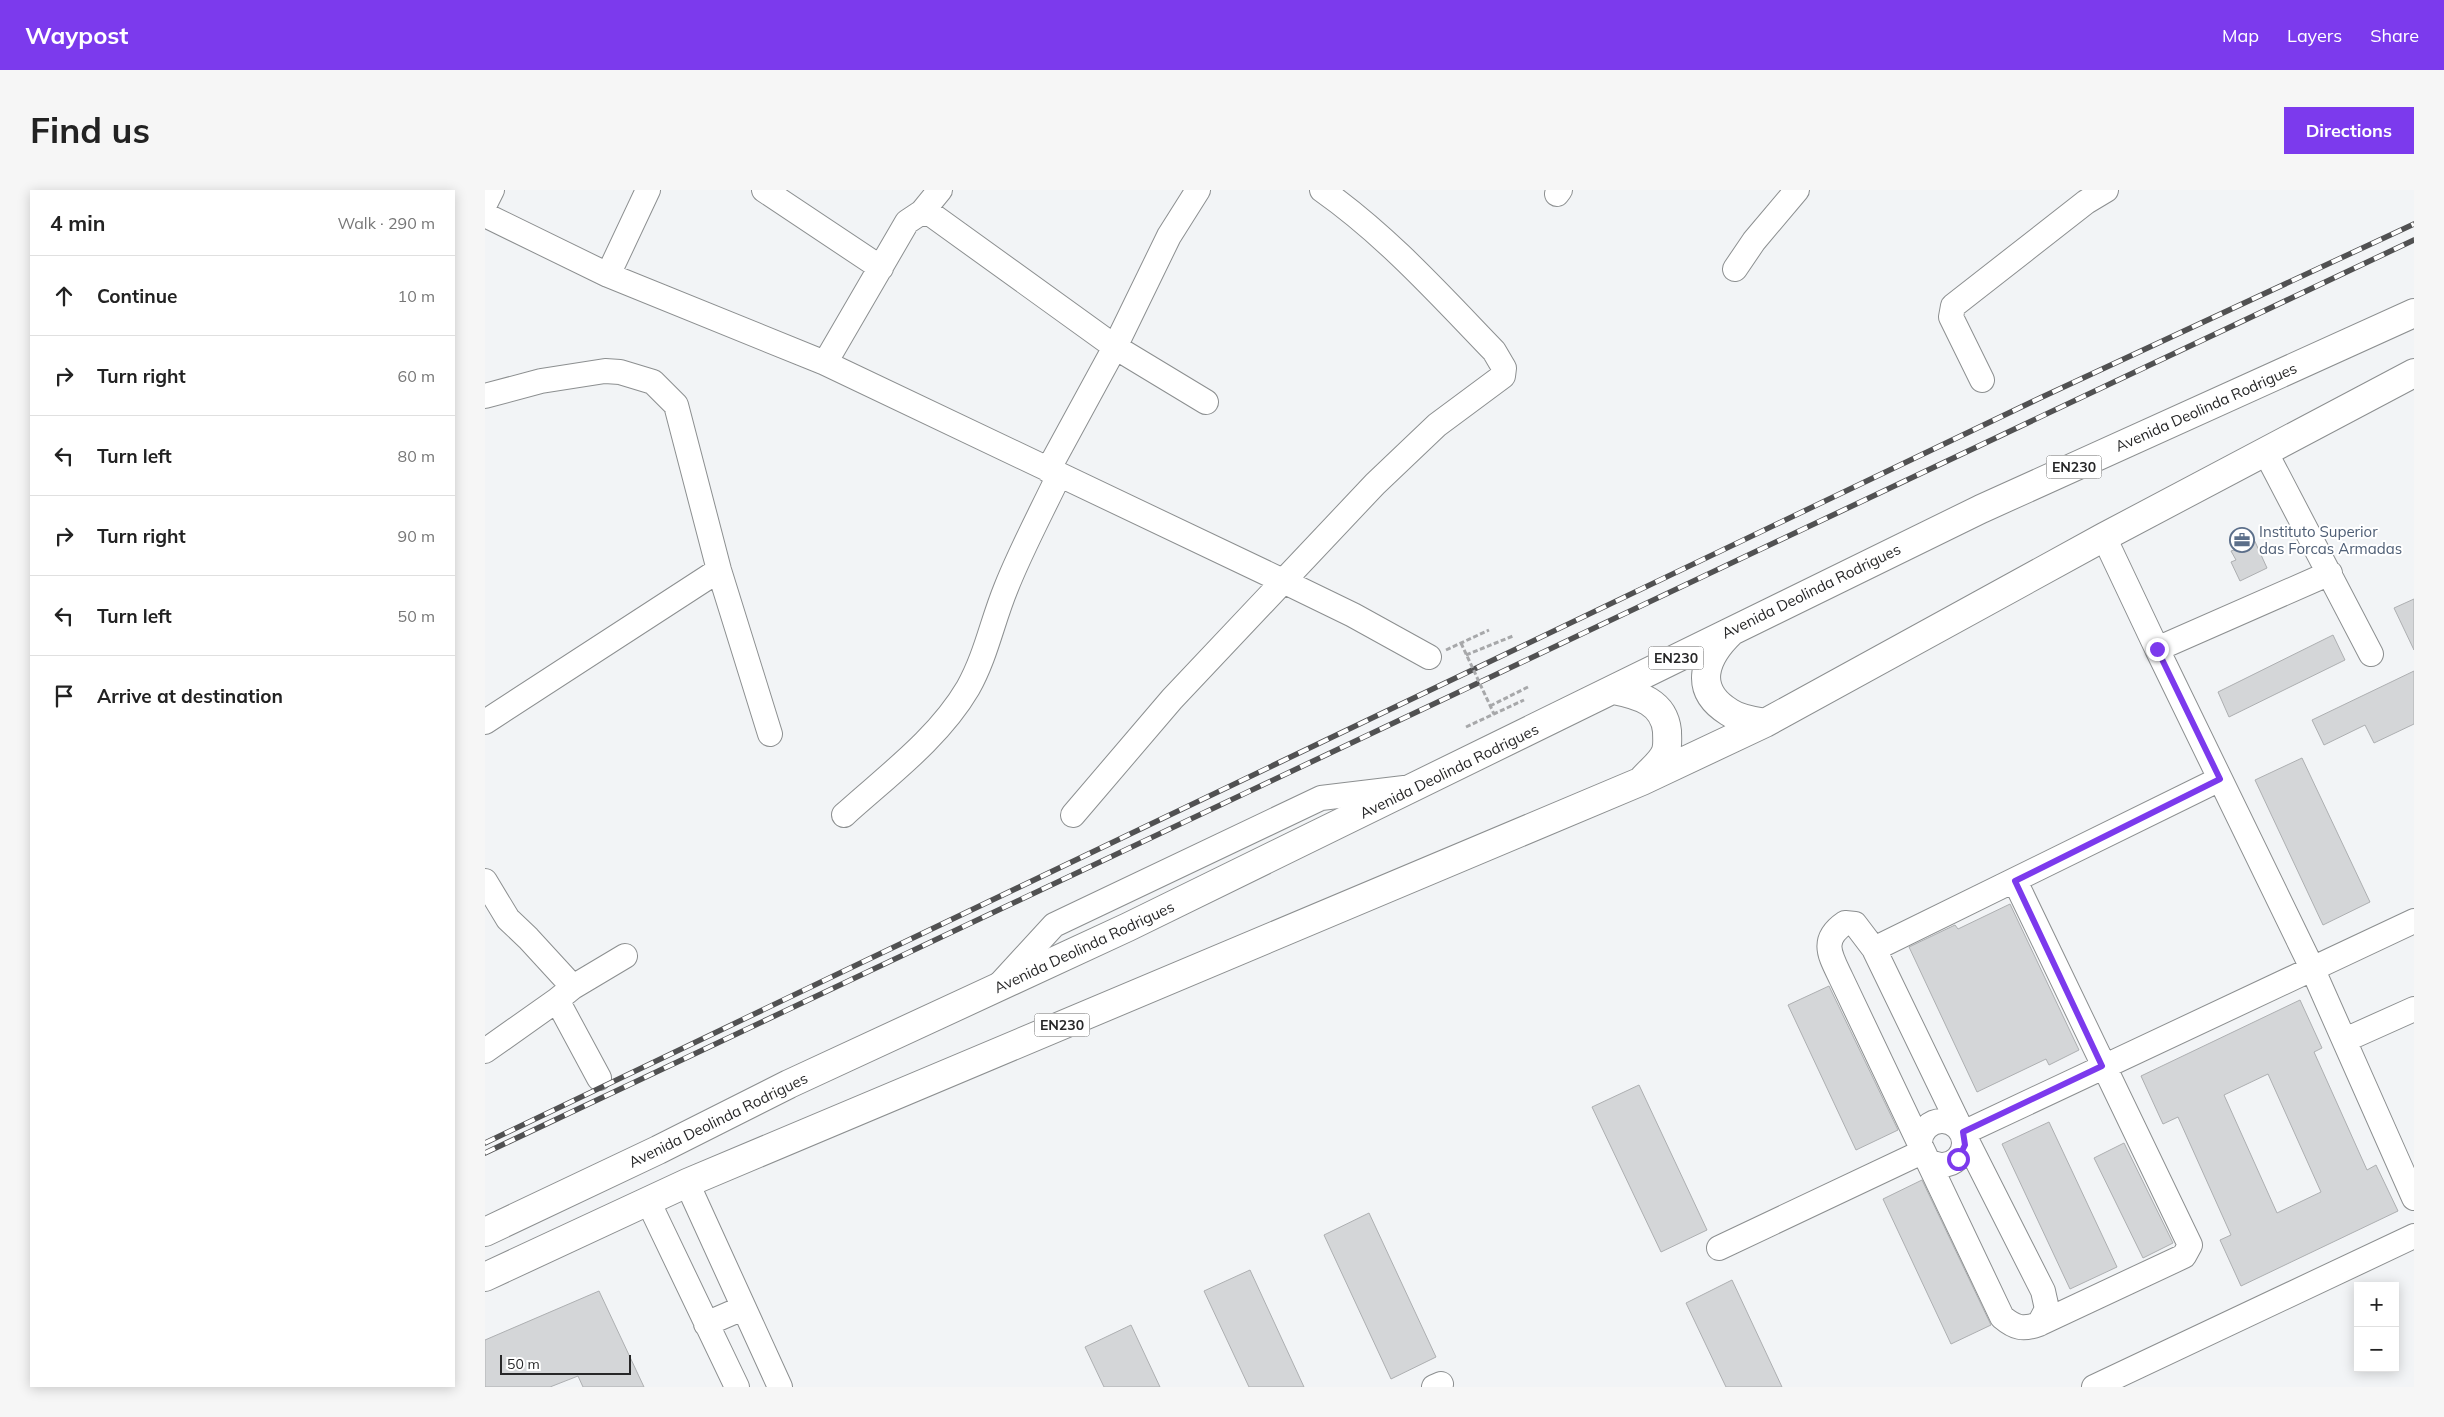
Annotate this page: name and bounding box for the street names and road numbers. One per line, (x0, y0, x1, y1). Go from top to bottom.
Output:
street label: Avenida Deolinda Rodrigues (2112, 358, 2300, 456)
road number: EN230 (2047, 456, 2101, 478)
street label: Avenida Deolinda Rodrigues (1718, 539, 1904, 643)
road number: EN230 (1649, 646, 1703, 669)
street label: Avenida Deolinda Rodrigues (1356, 719, 1542, 823)
street label: Avenida Deolinda Rodrigues (991, 897, 1177, 997)
road number: EN230 (1035, 1014, 1089, 1036)
street label: Avenida Deolinda Rodrigues (625, 1068, 811, 1172)

